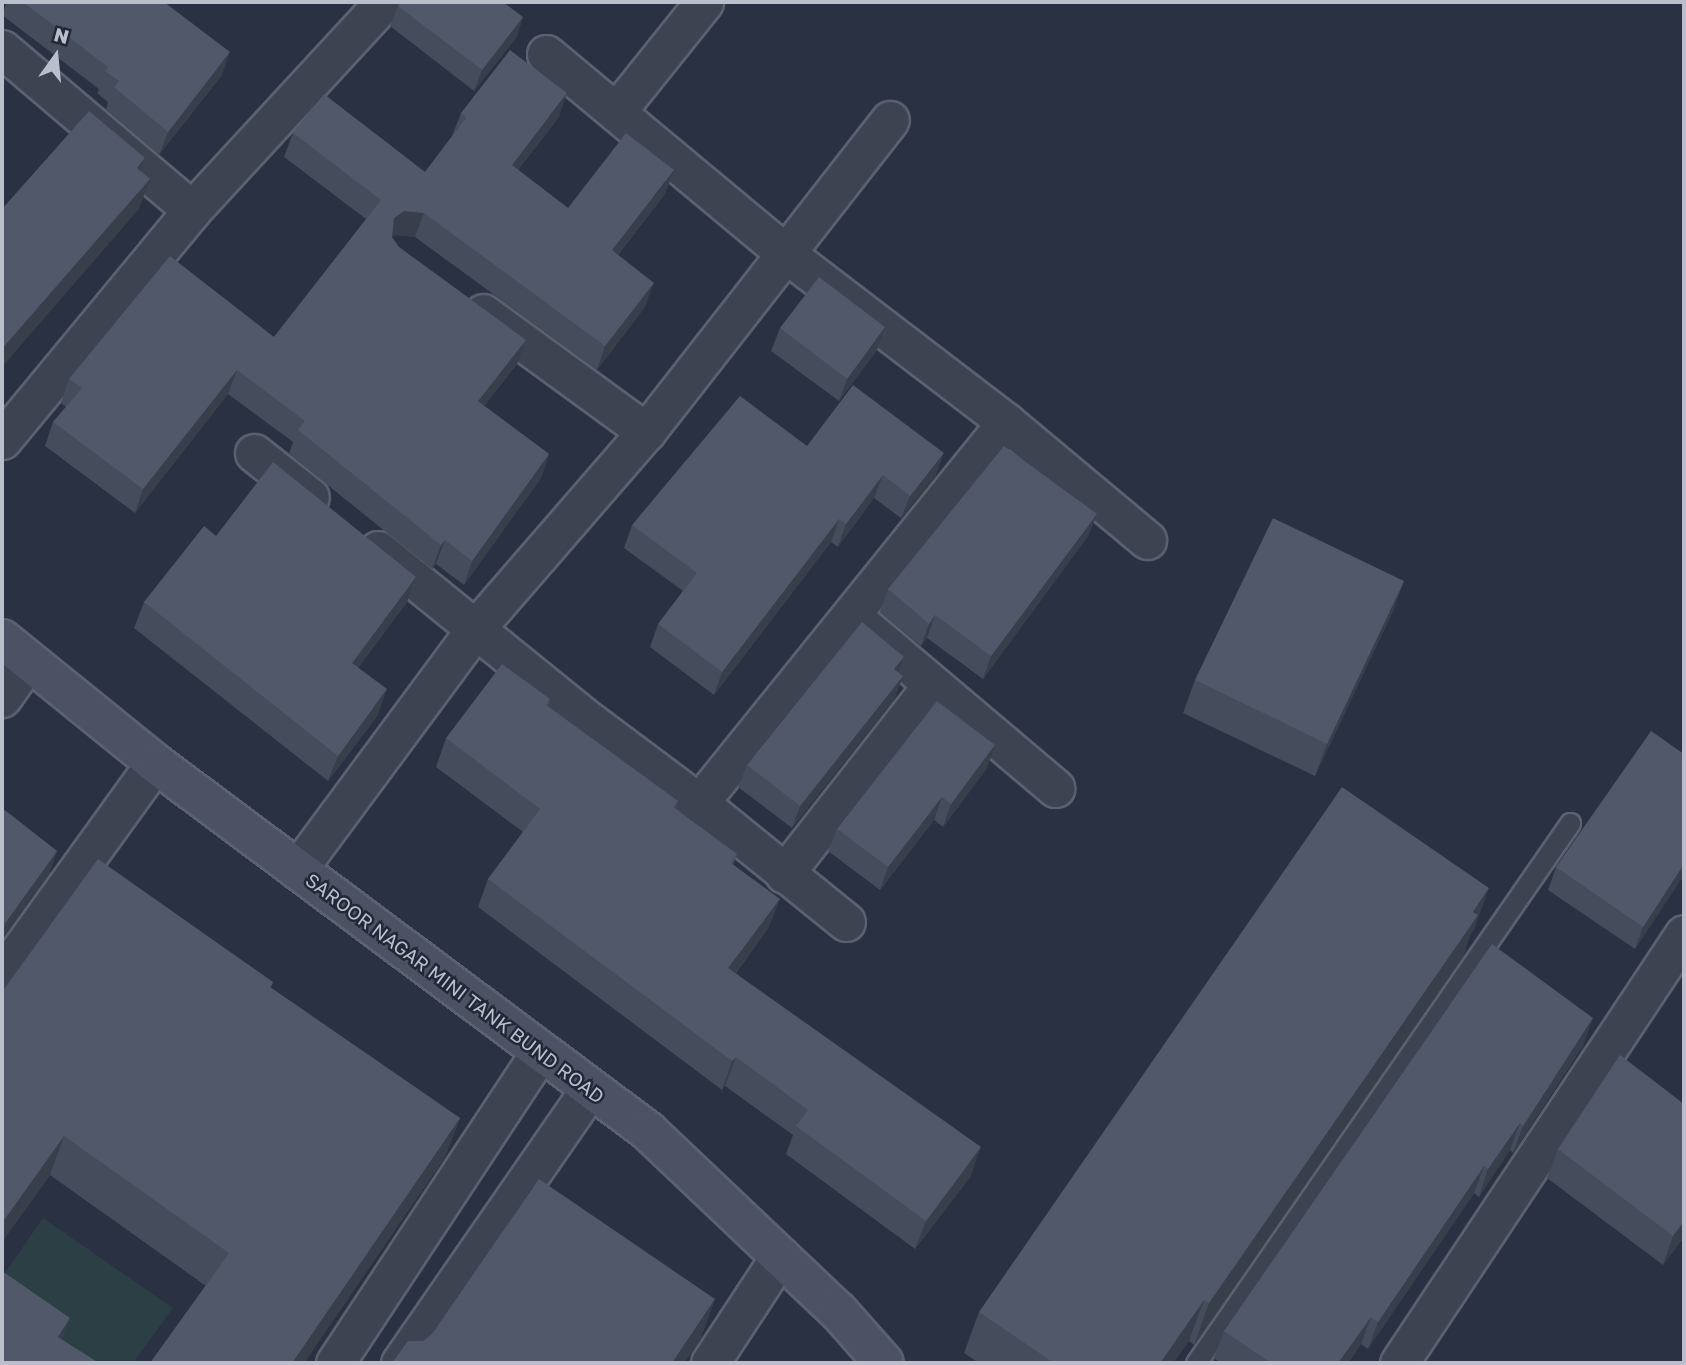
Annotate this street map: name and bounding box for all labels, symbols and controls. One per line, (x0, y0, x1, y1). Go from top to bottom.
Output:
north arrow (21, 21, 91, 91)
text: N (52, 22, 72, 48)
street label: SAROOR NAGAR MINI TANK BUND ROAD (301, 868, 609, 1108)

